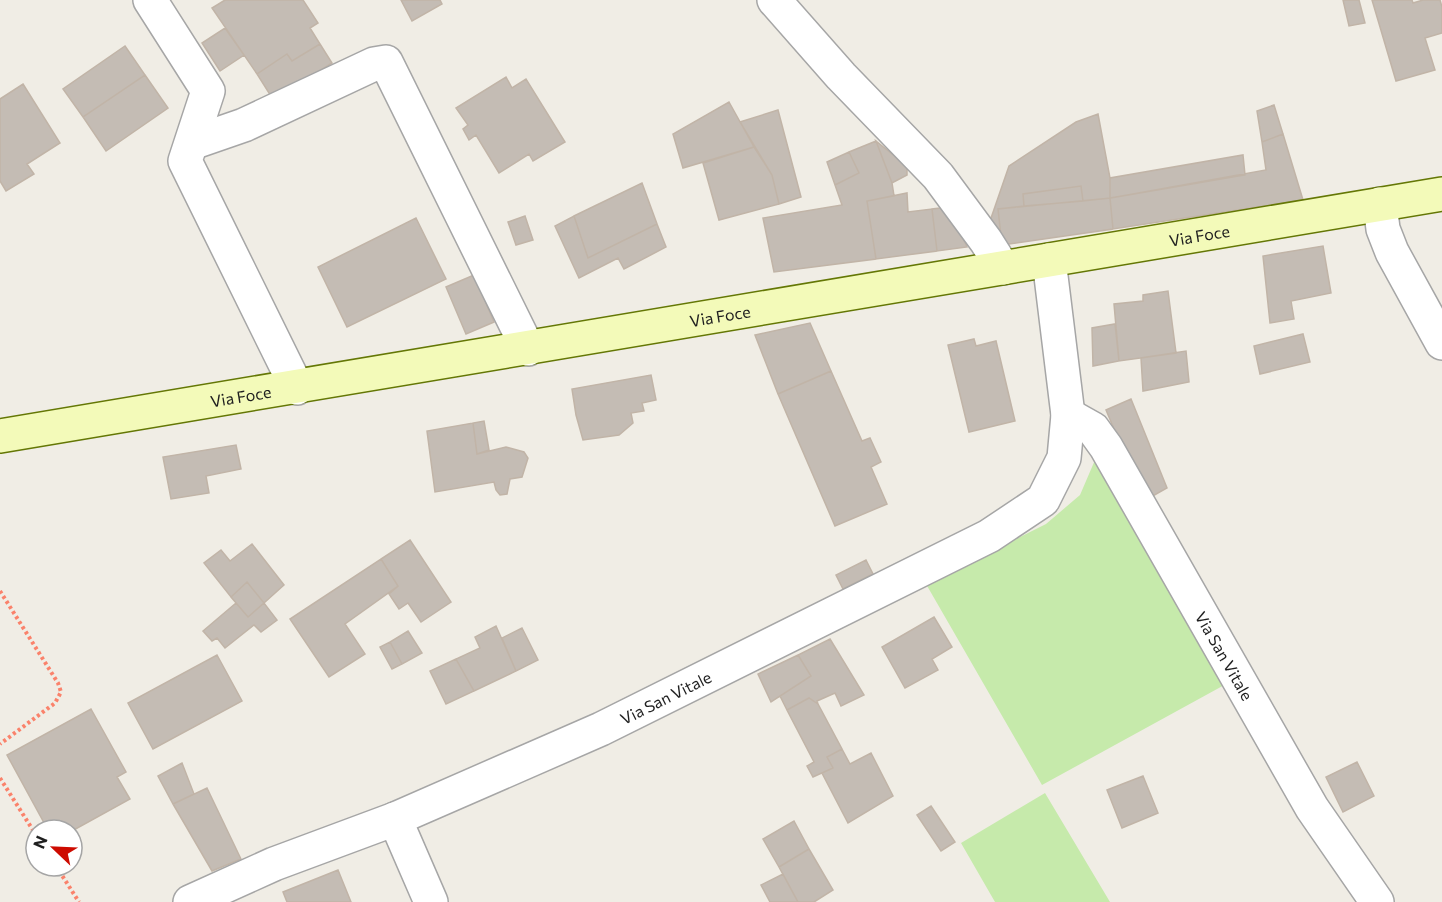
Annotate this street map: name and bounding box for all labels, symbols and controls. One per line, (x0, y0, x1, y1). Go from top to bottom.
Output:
street label: Via Foce (1167, 220, 1231, 249)
street label: Via Foce (688, 301, 752, 330)
street label: Via Foce (209, 381, 272, 410)
street label: Via San Vitale (1192, 608, 1258, 703)
street label: Via San Vitale (617, 666, 714, 728)
north arrow (24, 818, 84, 878)
text: N (29, 833, 51, 851)

